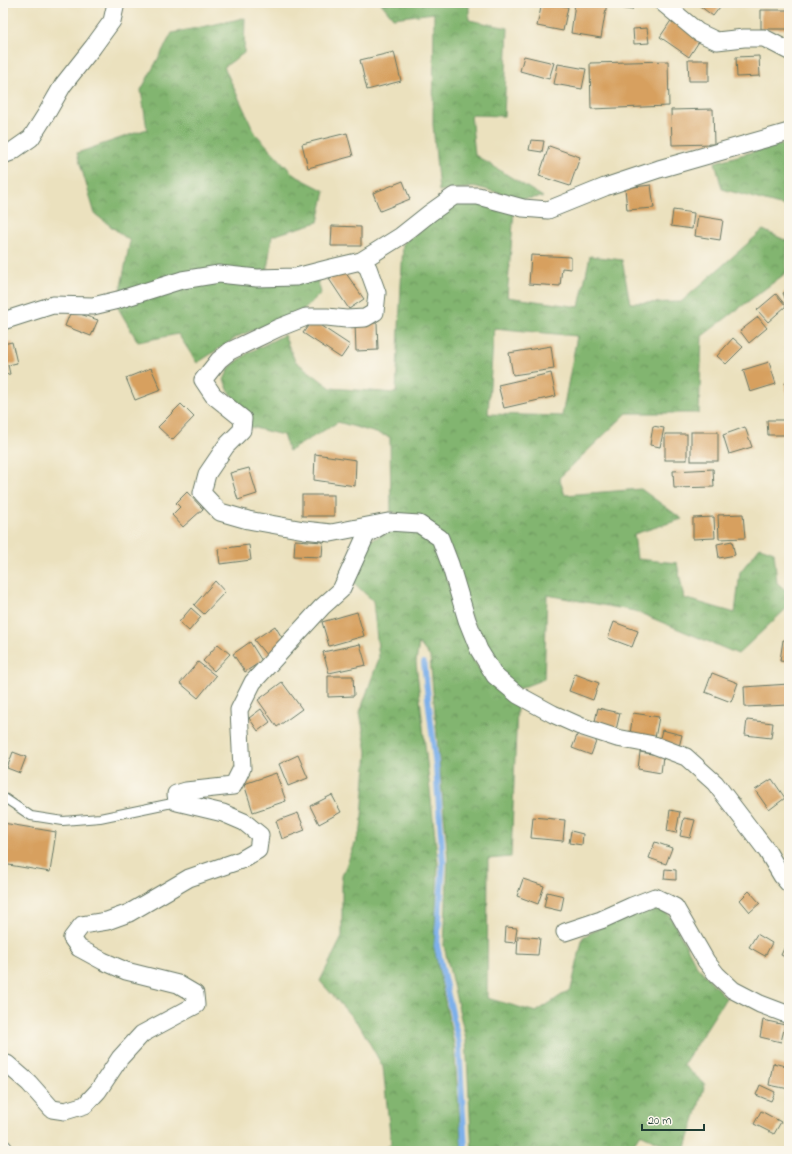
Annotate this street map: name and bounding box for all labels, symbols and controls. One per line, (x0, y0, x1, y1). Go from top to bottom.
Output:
scale bar (642, 1106, 704, 1132)
text: 20 m (648, 1112, 671, 1130)

